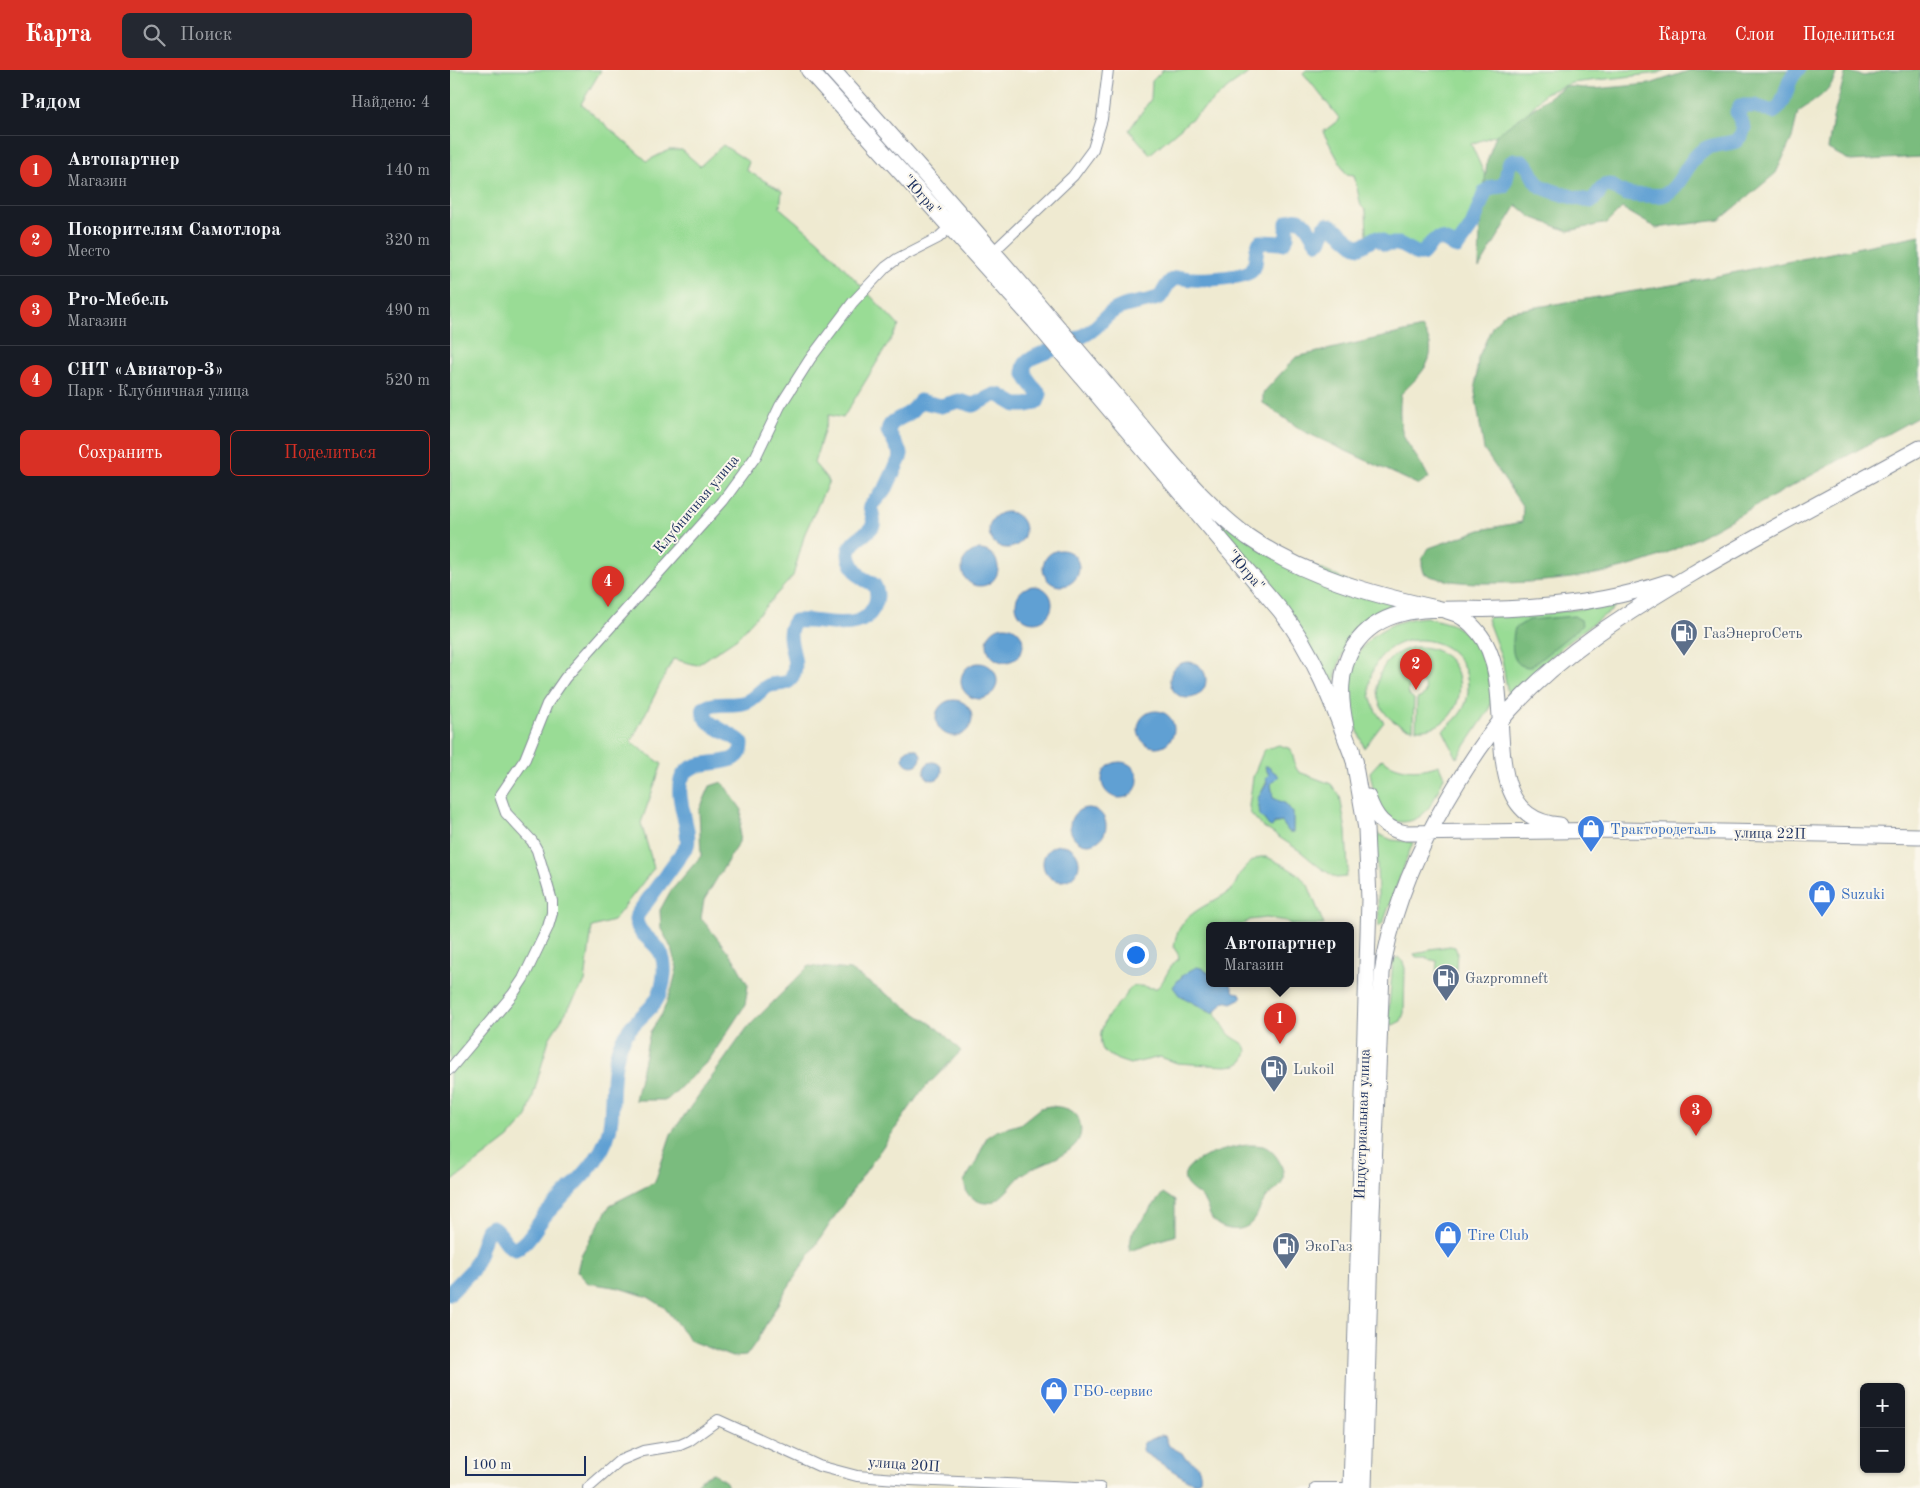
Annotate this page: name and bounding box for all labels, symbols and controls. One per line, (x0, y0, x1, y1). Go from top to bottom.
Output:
search box (122, 13, 472, 58)
icon: search (140, 21, 168, 49)
text: Карта (25, 23, 92, 47)
text: Поиск (180, 26, 232, 45)
text: Карта (1658, 26, 1707, 44)
text: Слои (1735, 26, 1774, 44)
text: Поделиться (1802, 26, 1895, 44)
text: Рядом (20, 92, 81, 113)
text: Найдено: 4 (351, 95, 430, 111)
text: Автопартнер (67, 151, 180, 170)
text: 1 (31, 163, 41, 179)
text: 140 m (385, 163, 430, 179)
street label: "Югра" (899, 173, 943, 219)
text: Магазин (67, 174, 127, 190)
text: Покорителям Самотлора (67, 221, 281, 240)
text: 2 (31, 233, 41, 249)
text: 320 m (385, 233, 430, 249)
text: Место (67, 244, 110, 260)
text: Pro-Мебель (67, 291, 169, 310)
text: 3 (31, 303, 41, 319)
text: 490 m (385, 303, 430, 319)
text: Магазин (67, 314, 127, 330)
text: СНТ «Авиатор-3» (67, 361, 224, 380)
text: 4 (31, 373, 41, 389)
text: 520 m (385, 373, 430, 389)
text: Парк · Клубничная улица (67, 384, 249, 400)
button: Сохранить (20, 430, 220, 476)
button: Поделиться (230, 430, 430, 476)
street label: Клубничная улица (652, 452, 743, 557)
street label: "Югра" (1223, 548, 1266, 594)
pin: 4 (592, 566, 624, 607)
fuel station icon: ГазЭнергоСеть (1669, 618, 1699, 657)
place label: ГазЭнергоСеть (1703, 627, 1803, 642)
pin: 2 (1400, 649, 1432, 690)
shop icon: Трактородеталь (1576, 814, 1606, 853)
place label: Трактородеталь (1610, 823, 1716, 838)
street label: улица 22П (1734, 826, 1806, 843)
shop icon: Suzuki (1807, 879, 1837, 918)
place label: Suzuki (1841, 888, 1885, 903)
popup (1206, 922, 1354, 987)
text: Автопартнер (1224, 935, 1336, 954)
your location (1123, 942, 1149, 968)
text: Магазин (1224, 958, 1284, 974)
fuel station icon: Gazpromneft (1431, 963, 1461, 1002)
place label: Gazpromneft (1465, 972, 1548, 987)
pin: 1 (1264, 1003, 1296, 1044)
street label: Индустриальная улица (1353, 1048, 1374, 1200)
fuel station icon: Lukoil (1259, 1054, 1289, 1093)
place label: Lukoil (1293, 1063, 1334, 1078)
pin: 3 (1680, 1095, 1712, 1136)
shop icon: Tire Club (1433, 1220, 1463, 1259)
place label: Tire Club (1467, 1229, 1529, 1244)
fuel station icon: ЭкоГаз (1271, 1231, 1301, 1270)
place label: ЭкоГаз (1305, 1240, 1352, 1255)
shop icon: ГБО-сервис (1039, 1376, 1069, 1415)
map controls (1860, 1383, 1905, 1473)
button: + (1860, 1383, 1905, 1428)
place label: ГБО-сервис (1073, 1385, 1153, 1400)
button: − (1860, 1428, 1905, 1473)
scale bar (465, 1453, 586, 1476)
street label: улица 20П (868, 1456, 940, 1475)
text: 100 m (472, 1458, 511, 1472)

